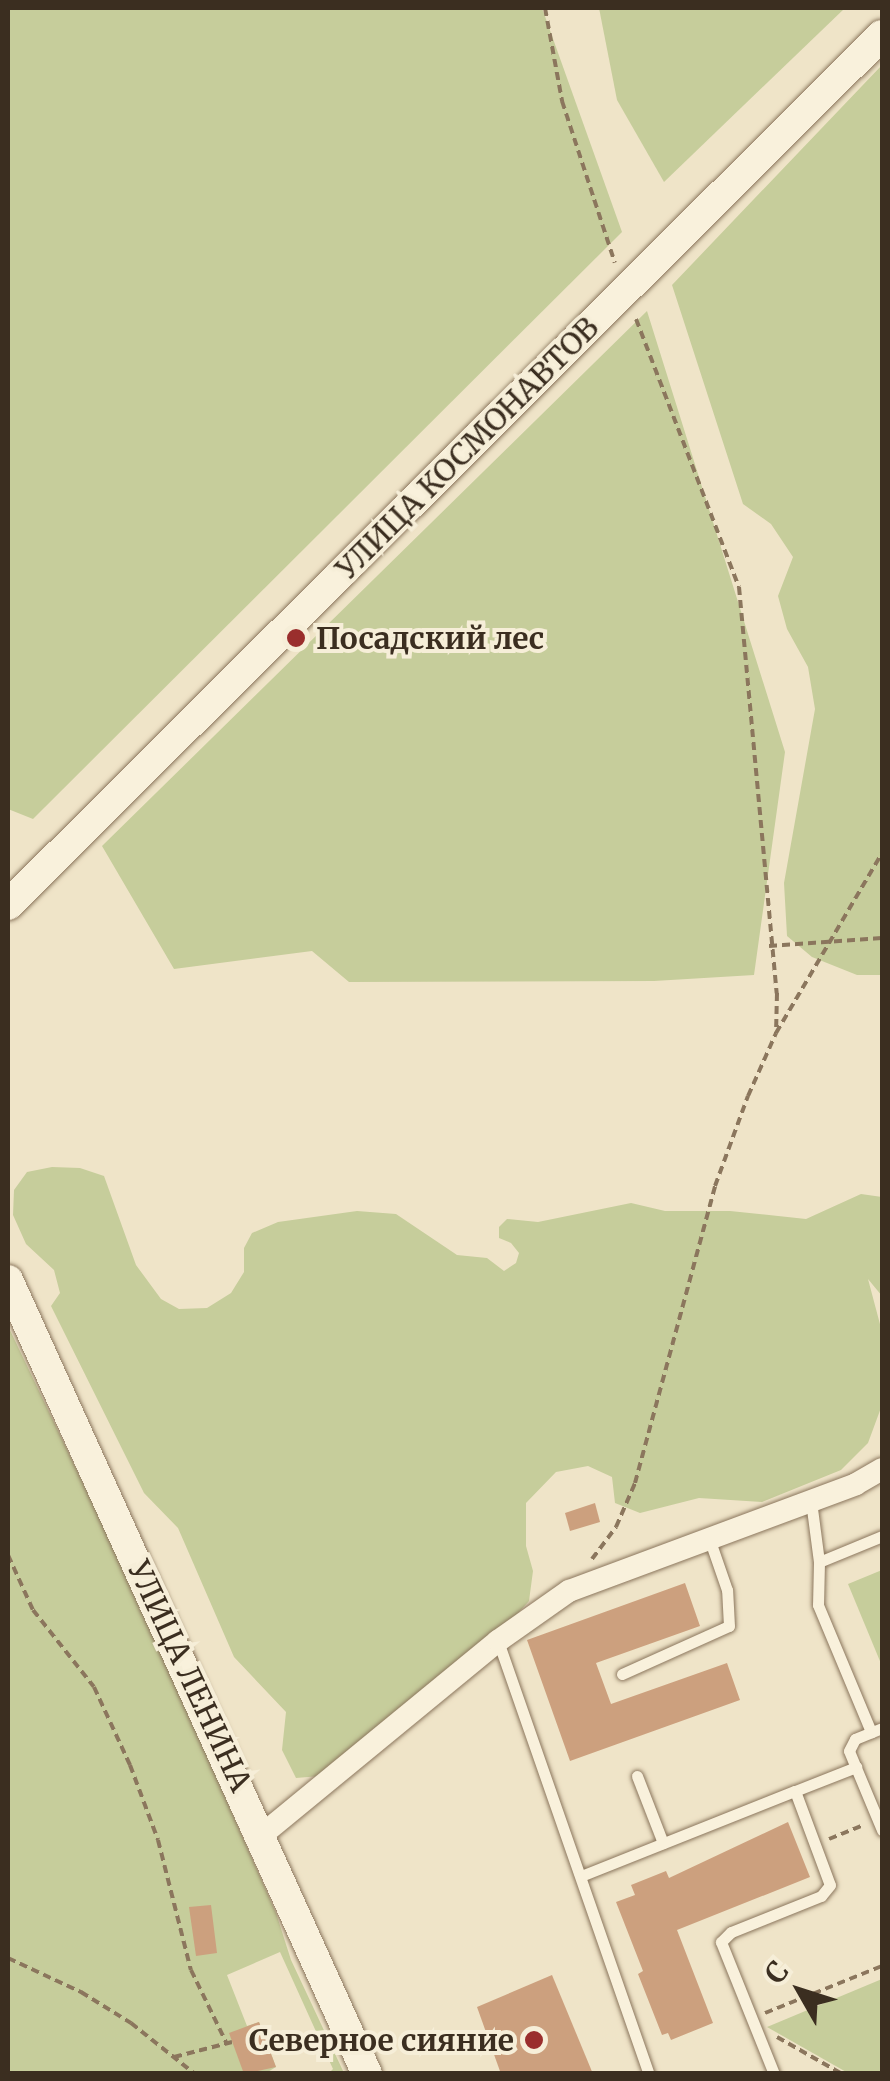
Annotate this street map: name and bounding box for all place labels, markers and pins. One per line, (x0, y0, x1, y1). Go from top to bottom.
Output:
place label: Посадский лес (316, 620, 544, 656)
marker: Посадский лес (285, 627, 307, 649)
place label: Северное сияние (249, 2022, 514, 2058)
marker: Северное сияние (523, 2029, 545, 2051)

